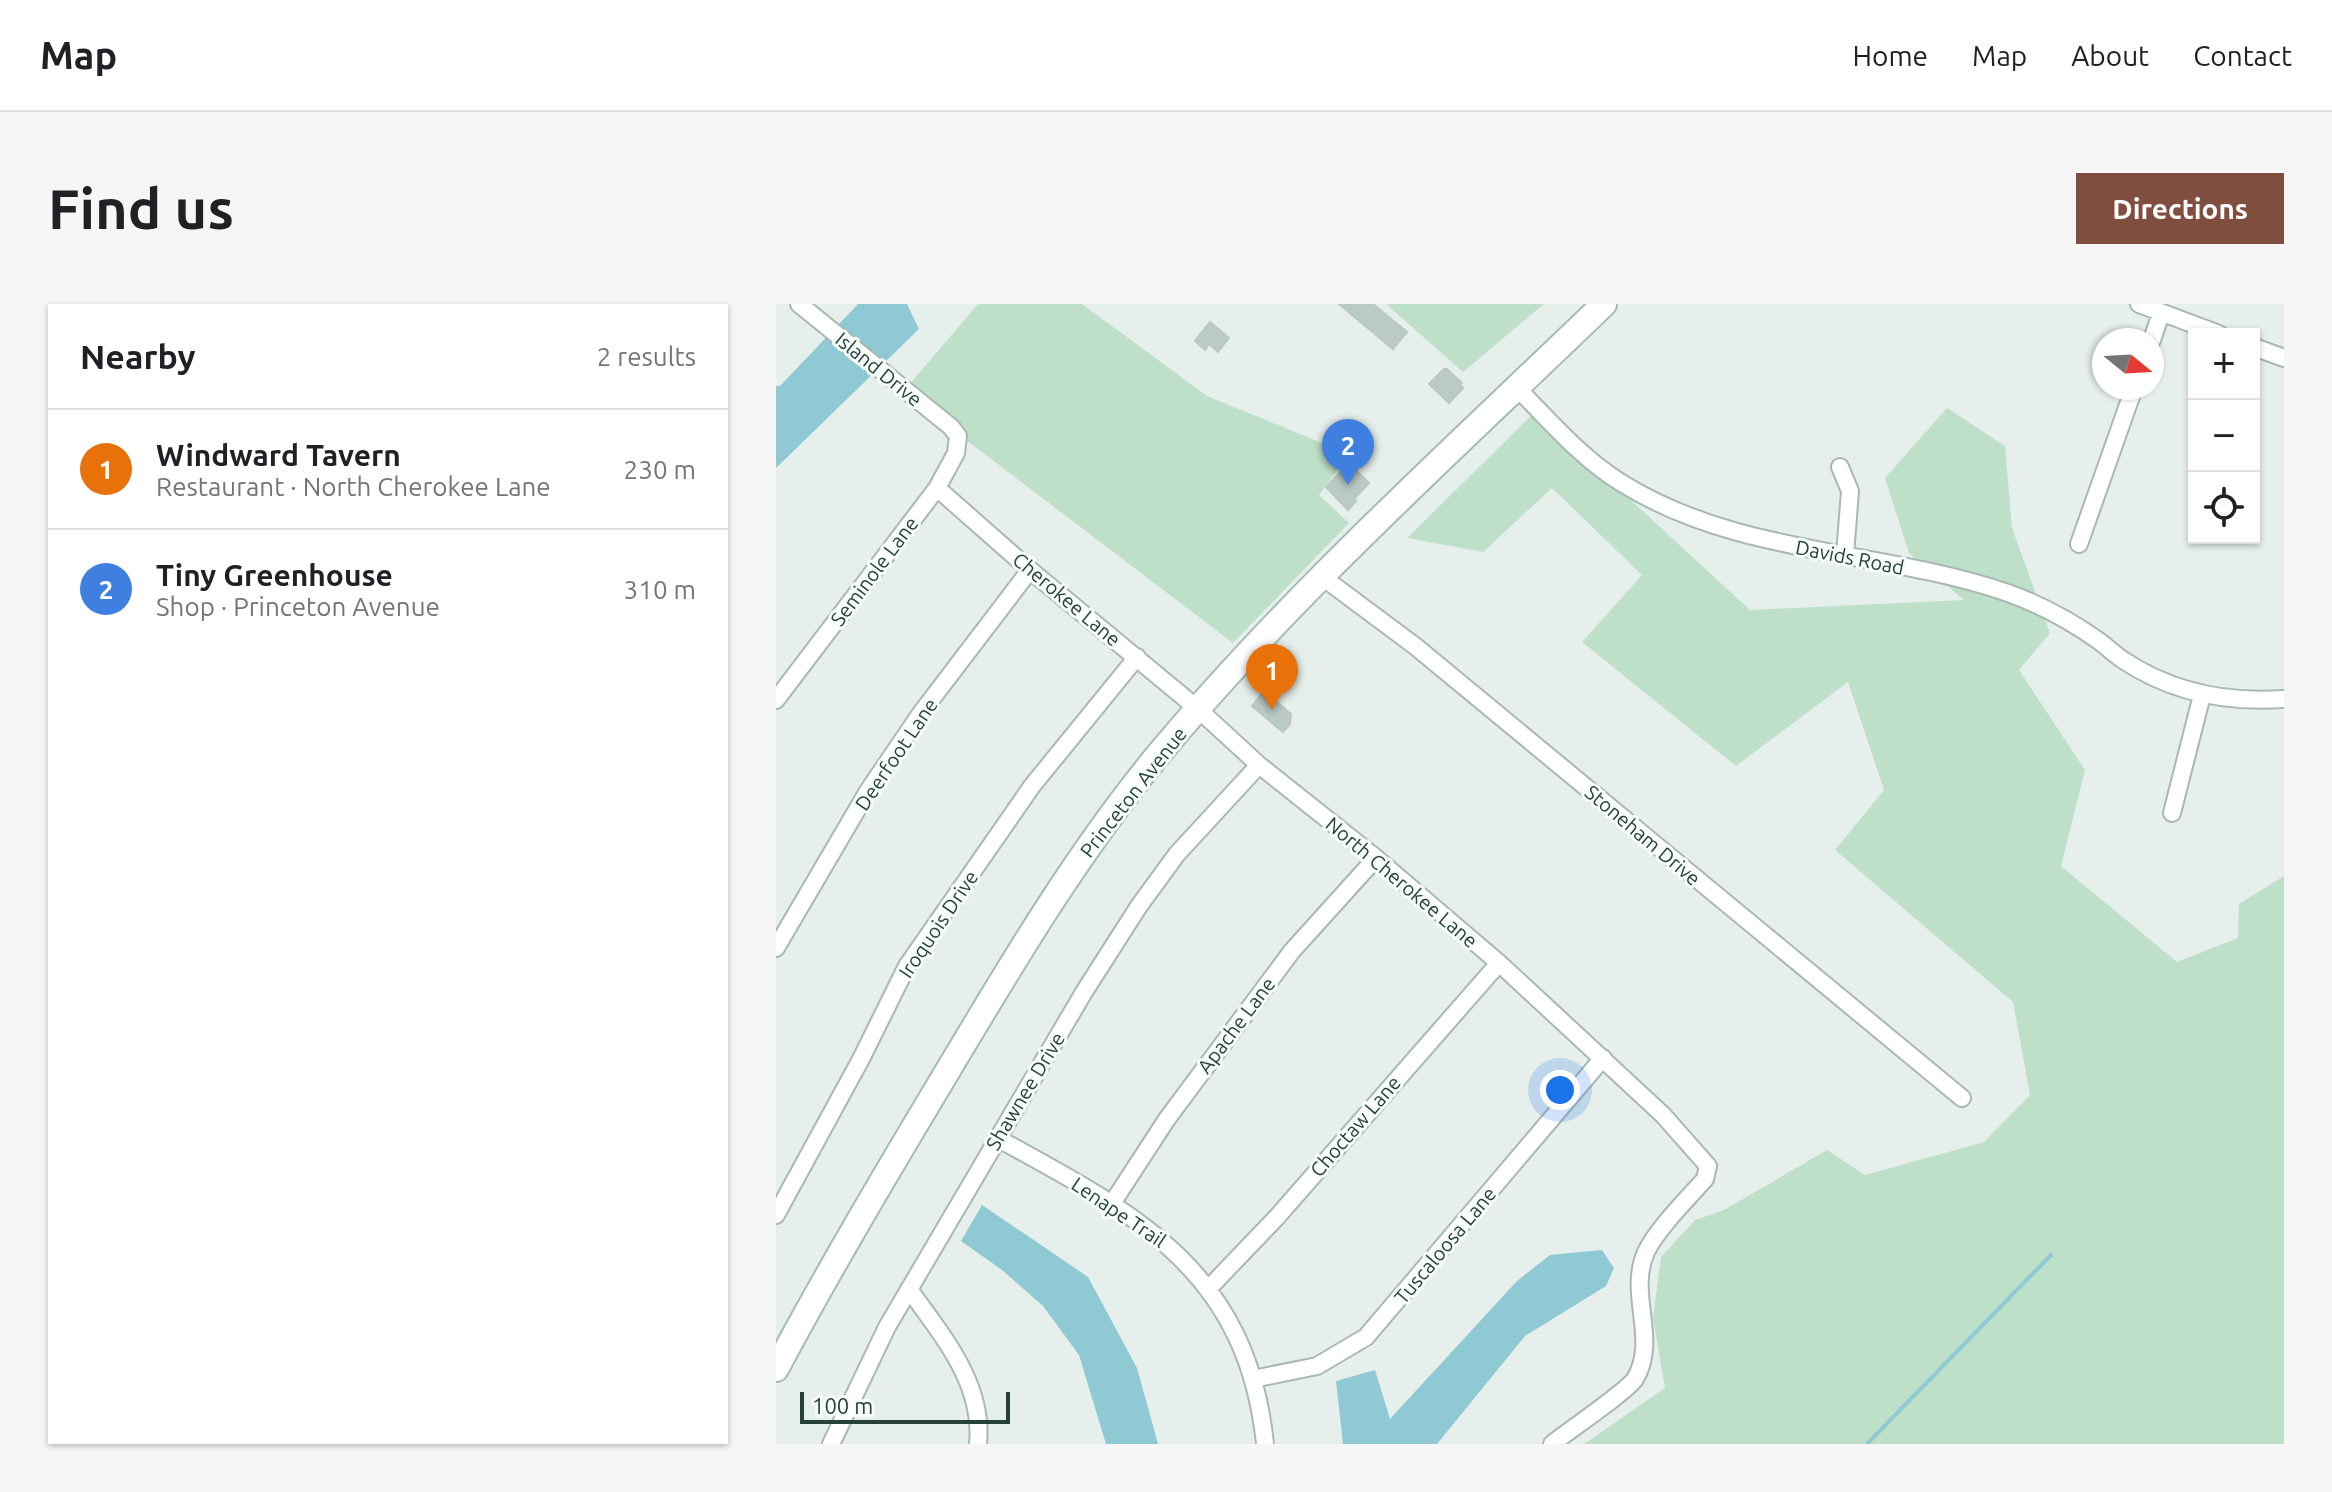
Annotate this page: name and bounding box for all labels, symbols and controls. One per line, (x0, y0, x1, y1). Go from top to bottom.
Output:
text: Map (40, 34, 117, 76)
text: Home (1853, 40, 1928, 71)
text: Map (1972, 40, 2027, 71)
text: About (2071, 40, 2149, 71)
text: Contact (2193, 40, 2292, 71)
button: Directions (2076, 173, 2284, 244)
text: Find us (48, 177, 234, 240)
street label: Island Drive (831, 327, 927, 411)
north arrow (2092, 328, 2164, 400)
map controls (2188, 328, 2260, 544)
button: + (2188, 328, 2260, 400)
text: Nearby (80, 337, 195, 375)
text: 2 results (597, 342, 696, 371)
button: − (2188, 400, 2260, 472)
pin: 2 (1322, 419, 1374, 485)
text: Windward Tavern (156, 438, 401, 472)
text: 1 (99, 455, 113, 484)
text: 230 m (624, 455, 696, 484)
text: Restaurant · North Cherokee Lane (156, 472, 551, 501)
button: locate (2188, 472, 2260, 544)
street label: Seminole Lane (826, 512, 922, 630)
street label: Davids Road (1794, 535, 1906, 579)
street label: Cherokee Lane (1009, 547, 1125, 651)
text: Tiny Greenhouse (156, 558, 393, 592)
text: 2 (99, 575, 113, 604)
text: 310 m (624, 575, 696, 604)
text: Shop · Princeton Avenue (156, 592, 440, 621)
pin: 1 (1246, 644, 1298, 710)
street label: Deerfoot Lane (850, 694, 942, 814)
street label: Princeton Avenue (1075, 722, 1191, 862)
street label: Stoneham Drive (1581, 780, 1705, 890)
street label: North Cherokee Lane (1322, 812, 1482, 952)
street label: Iroquois Drive (894, 866, 982, 982)
street label: Apache Lane (1192, 972, 1280, 1078)
street label: Shawnee Drive (981, 1028, 1069, 1154)
your location (1540, 1070, 1580, 1110)
street label: Choctaw Lane (1305, 1071, 1405, 1181)
street label: Lenape Trail (1068, 1172, 1170, 1252)
street label: Tuscaloosa Lane (1389, 1182, 1501, 1308)
scale bar (800, 1388, 1010, 1424)
text: 100 m (812, 1393, 873, 1418)

